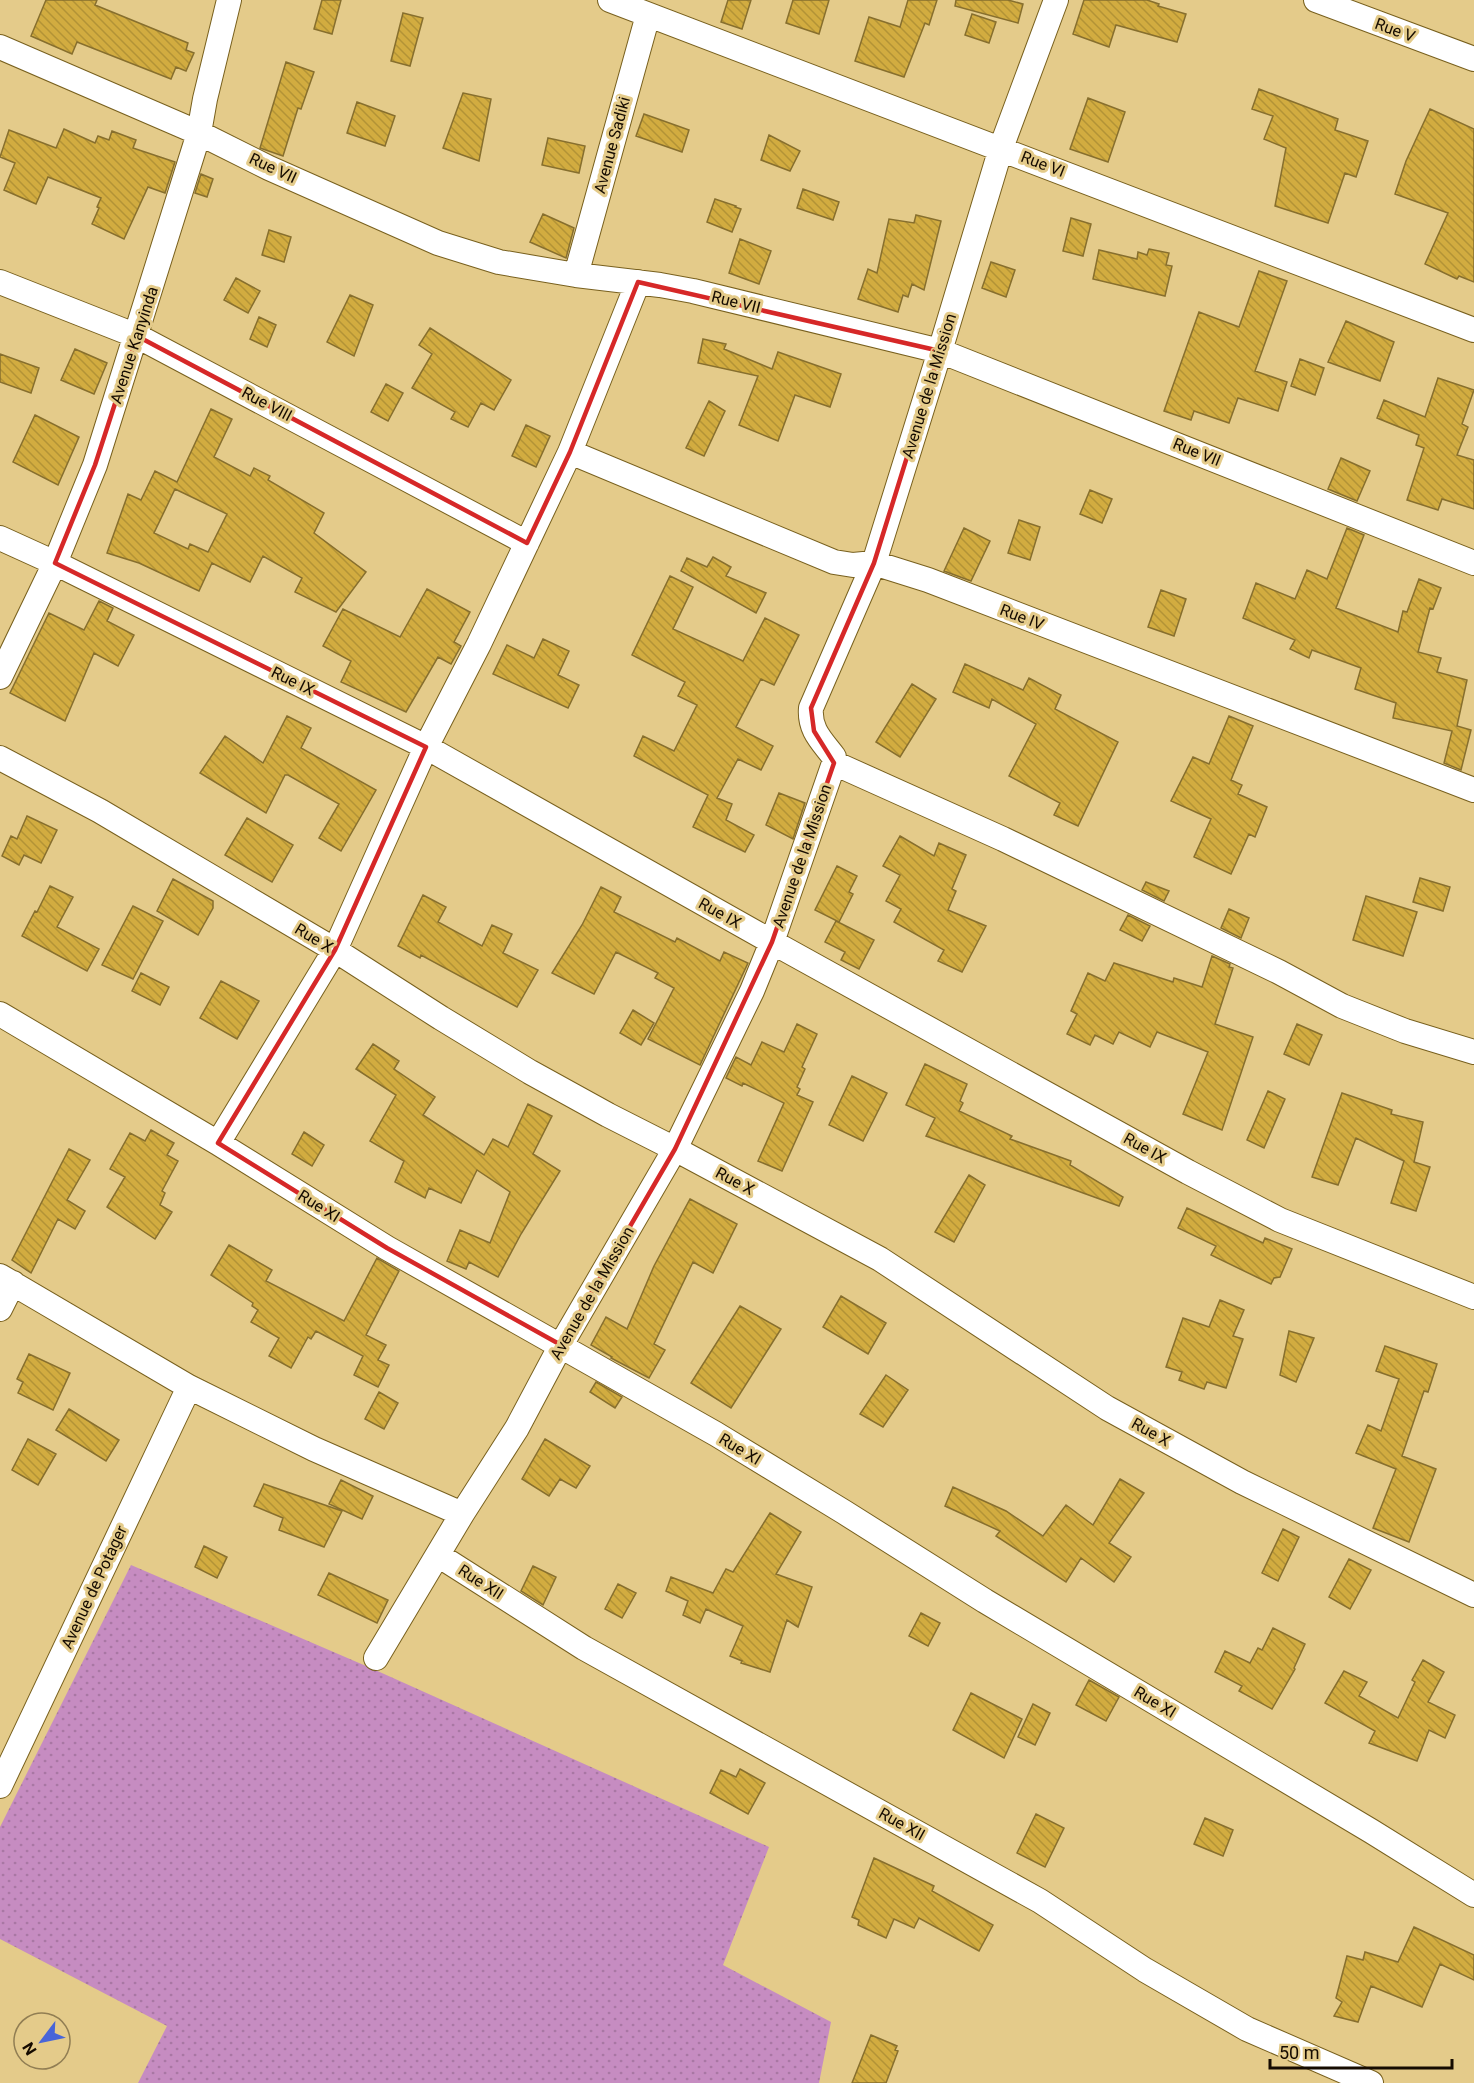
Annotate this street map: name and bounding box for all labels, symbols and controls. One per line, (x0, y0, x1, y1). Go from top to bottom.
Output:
street label: Rue V (1372, 14, 1418, 46)
street label: Avenue Sadiki (590, 95, 634, 195)
street label: Rue VI (1018, 147, 1068, 181)
street label: Rue VII (246, 149, 300, 187)
street label: Avenue Kanyinda (106, 284, 162, 406)
street label: Rue VII (709, 287, 763, 317)
street label: Avenue de la Mission (898, 311, 960, 461)
street label: Rue VIII (239, 383, 295, 425)
street label: Rue VII (1170, 434, 1224, 470)
street label: Rue IV (997, 600, 1047, 634)
street label: Rue IX (268, 662, 318, 700)
street label: Avenue de la Mission (769, 782, 835, 930)
street label: Rue IX (695, 894, 745, 932)
street label: Rue X (291, 919, 337, 957)
street label: Rue IX (1120, 1129, 1170, 1167)
street label: Rue X (712, 1163, 758, 1199)
street label: Rue XI (295, 1186, 343, 1226)
street label: Avenue de la Mission (546, 1223, 638, 1363)
street label: Rue X (1128, 1414, 1174, 1450)
street label: Rue XI (716, 1429, 764, 1469)
street label: Avenue de Potager (57, 1522, 131, 1652)
street label: Rue XII (455, 1560, 507, 1604)
street label: Rue XI (1131, 1682, 1179, 1722)
street label: Rue XII (876, 1804, 928, 1844)
north arrow (12, 2011, 72, 2071)
scale bar (1270, 2032, 1452, 2070)
text: N (19, 2039, 41, 2059)
text: 50 m (1279, 2042, 1319, 2063)

